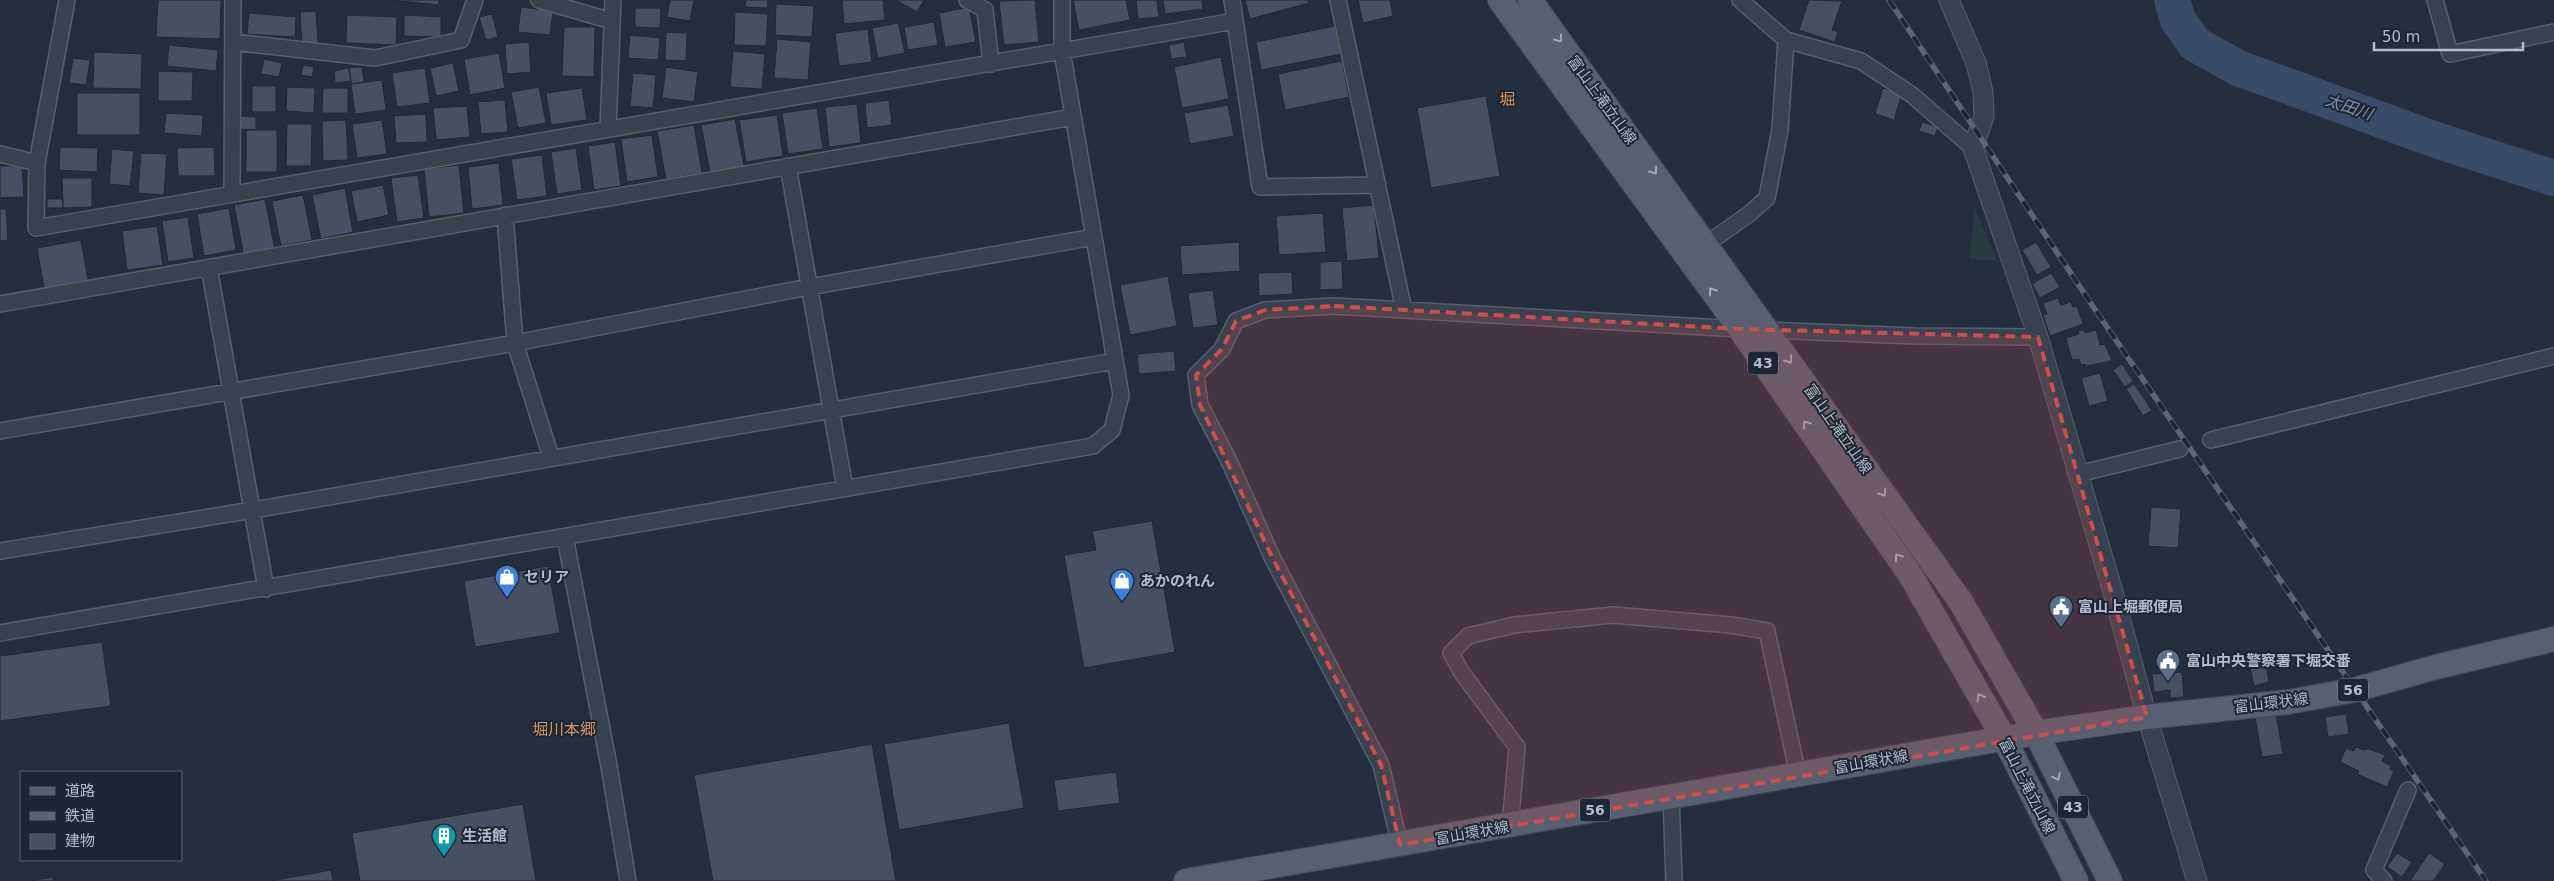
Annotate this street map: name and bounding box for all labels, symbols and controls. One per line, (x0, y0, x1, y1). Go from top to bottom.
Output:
scale bar (2374, 20, 2523, 52)
text: 50 m (2382, 28, 2420, 46)
one-way arrow (1552, 34, 1562, 43)
street label: 富山上滝立山線 (1564, 52, 1640, 148)
district label: 堀 (1499, 90, 1515, 109)
water label: 太田川 (2323, 90, 2377, 124)
one-way arrow (1648, 165, 1657, 175)
one-way arrow (1709, 287, 1718, 297)
road number: 43 (1748, 352, 1778, 374)
one-way arrow (1783, 354, 1792, 364)
street label: 富山上滝立山線 (1801, 381, 1875, 477)
one-way arrow (1803, 420, 1812, 429)
one-way arrow (1877, 487, 1886, 496)
one-way arrow (1895, 553, 1904, 563)
shop icon: セリア (494, 564, 520, 598)
place label: セリア (524, 568, 569, 586)
shop icon: あかのれん (1109, 568, 1135, 602)
place label: あかのれん (1140, 572, 1215, 590)
public building icon: 富山上堀郵便局 (2048, 594, 2074, 628)
place label: 富山上堀郵便局 (2078, 598, 2183, 616)
public building icon: 富山中央警察署下堀交番 (2155, 648, 2181, 682)
place label: 富山中央警察署下堀交番 (2186, 652, 2351, 670)
road number: 56 (2338, 678, 2368, 702)
street label: 富山環状線 (2233, 689, 2309, 717)
one-way arrow (1977, 694, 1987, 703)
district label: 堀川本郷 (532, 720, 596, 739)
street label: 富山上滝立山線 (1995, 735, 2059, 837)
street label: 富山環状線 (1832, 747, 1910, 777)
legend (20, 771, 182, 861)
one-way arrow (2051, 772, 2062, 781)
text: 道路 (65, 782, 95, 800)
road number: 43 (2058, 796, 2088, 819)
road number: 56 (1580, 798, 1610, 822)
text: 鉄道 (65, 807, 95, 825)
street label: 富山環状線 (1433, 818, 1511, 848)
building icon: 生活館 (431, 823, 457, 857)
place label: 生活館 (462, 827, 507, 845)
text: 建物 (65, 832, 95, 850)

